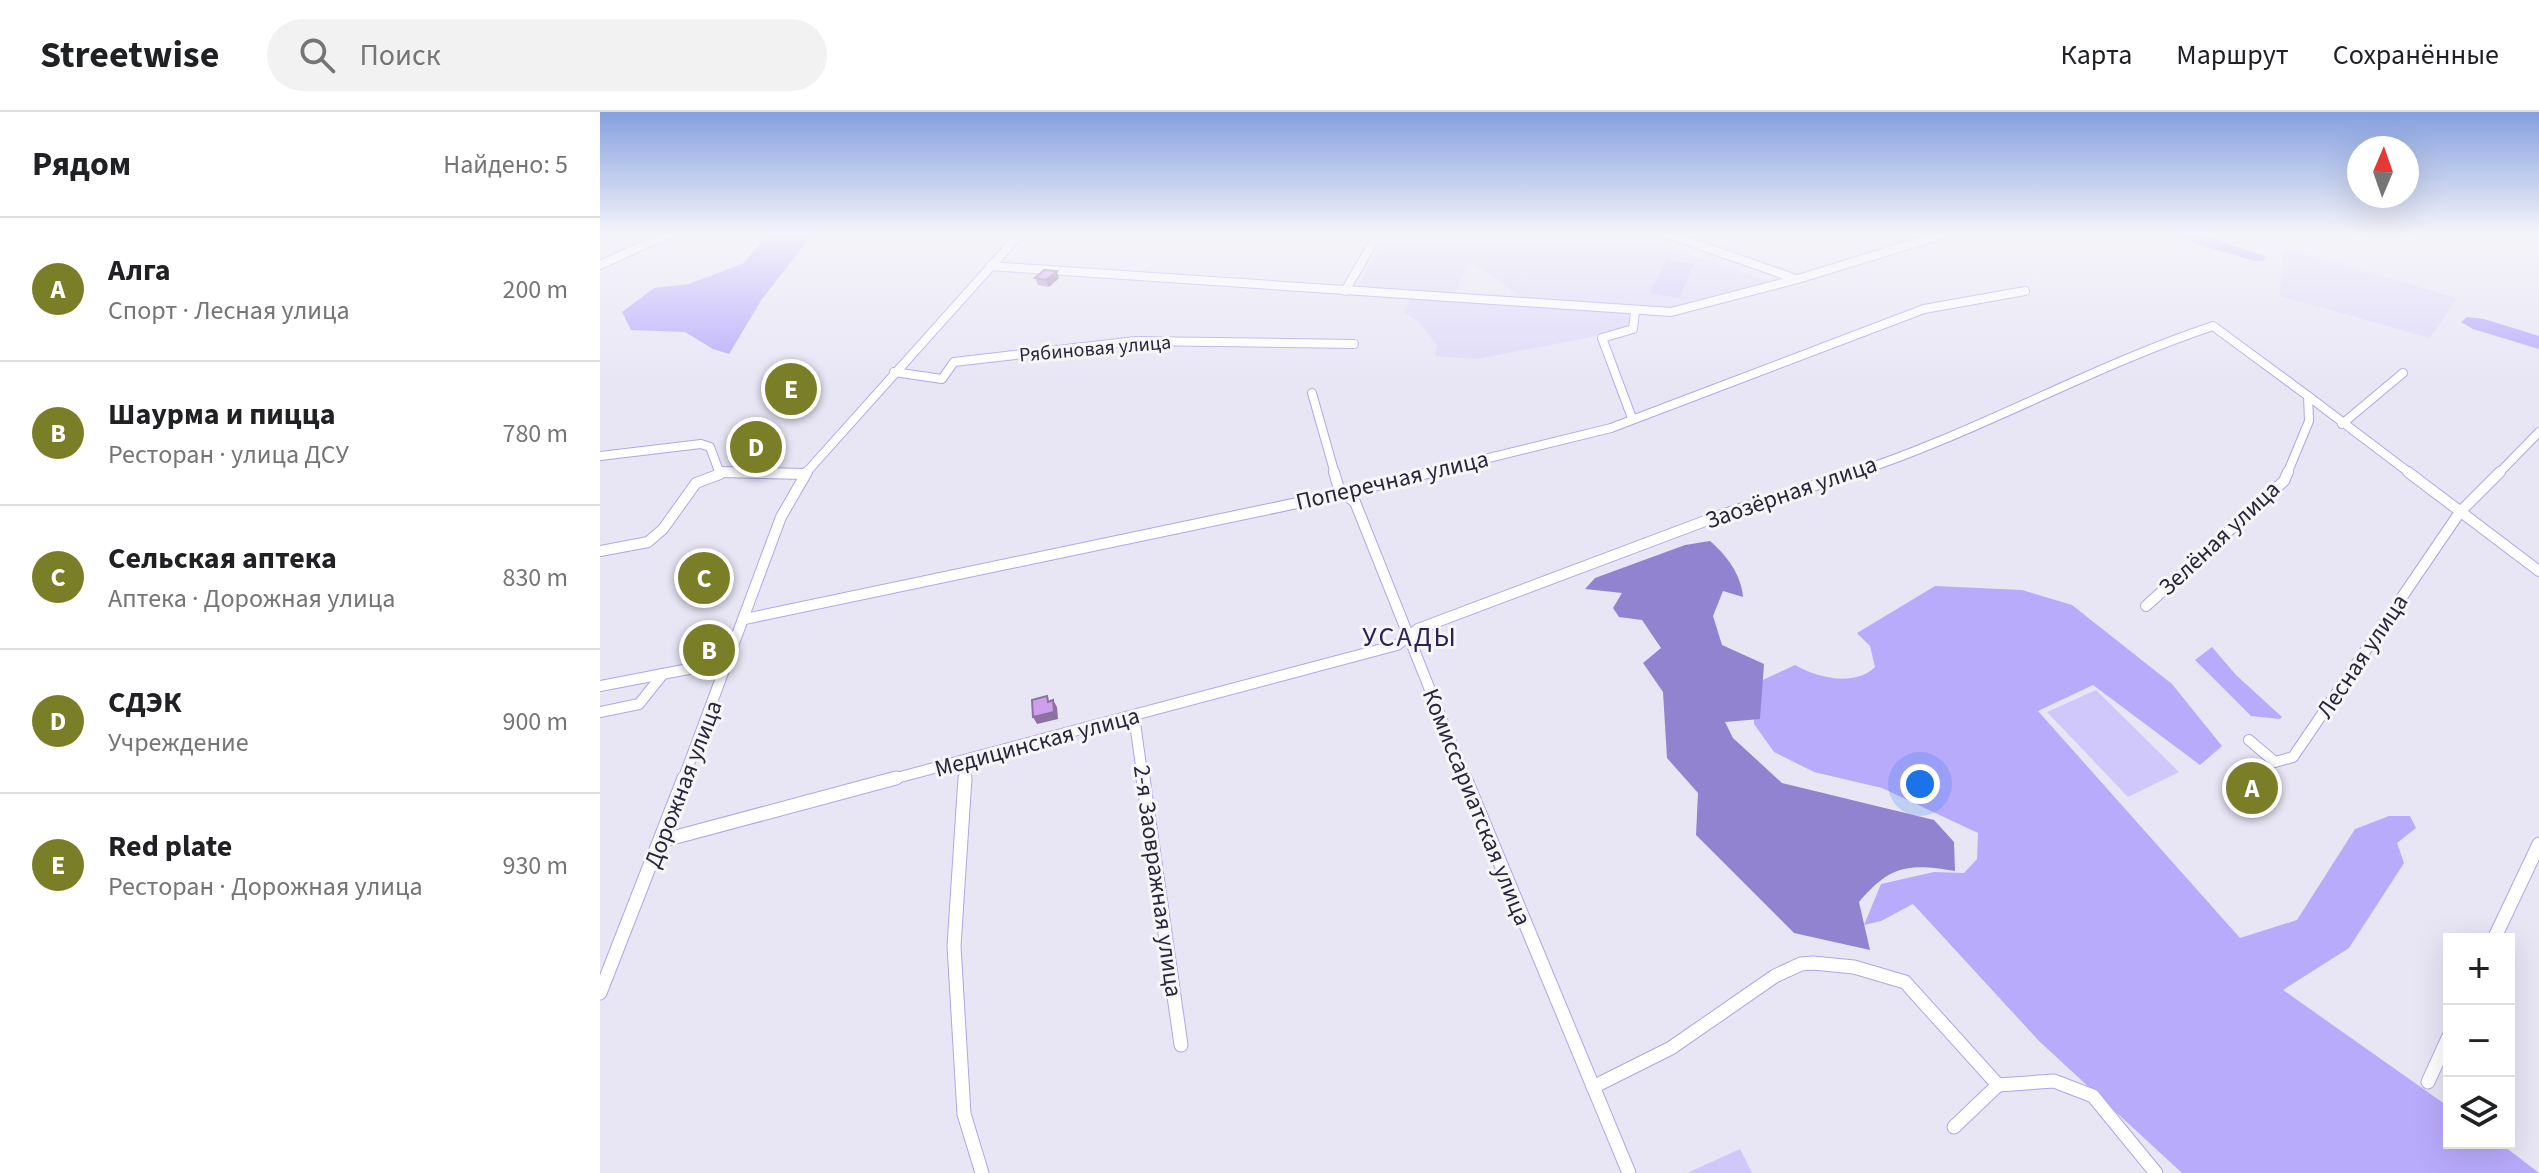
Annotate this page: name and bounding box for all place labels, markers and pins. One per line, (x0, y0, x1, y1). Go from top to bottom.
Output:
pin: E (765, 359, 817, 419)
pin: D (730, 417, 782, 477)
pin: C (678, 548, 730, 608)
pin: B (683, 620, 735, 680)
pin: A (2226, 758, 2278, 818)

